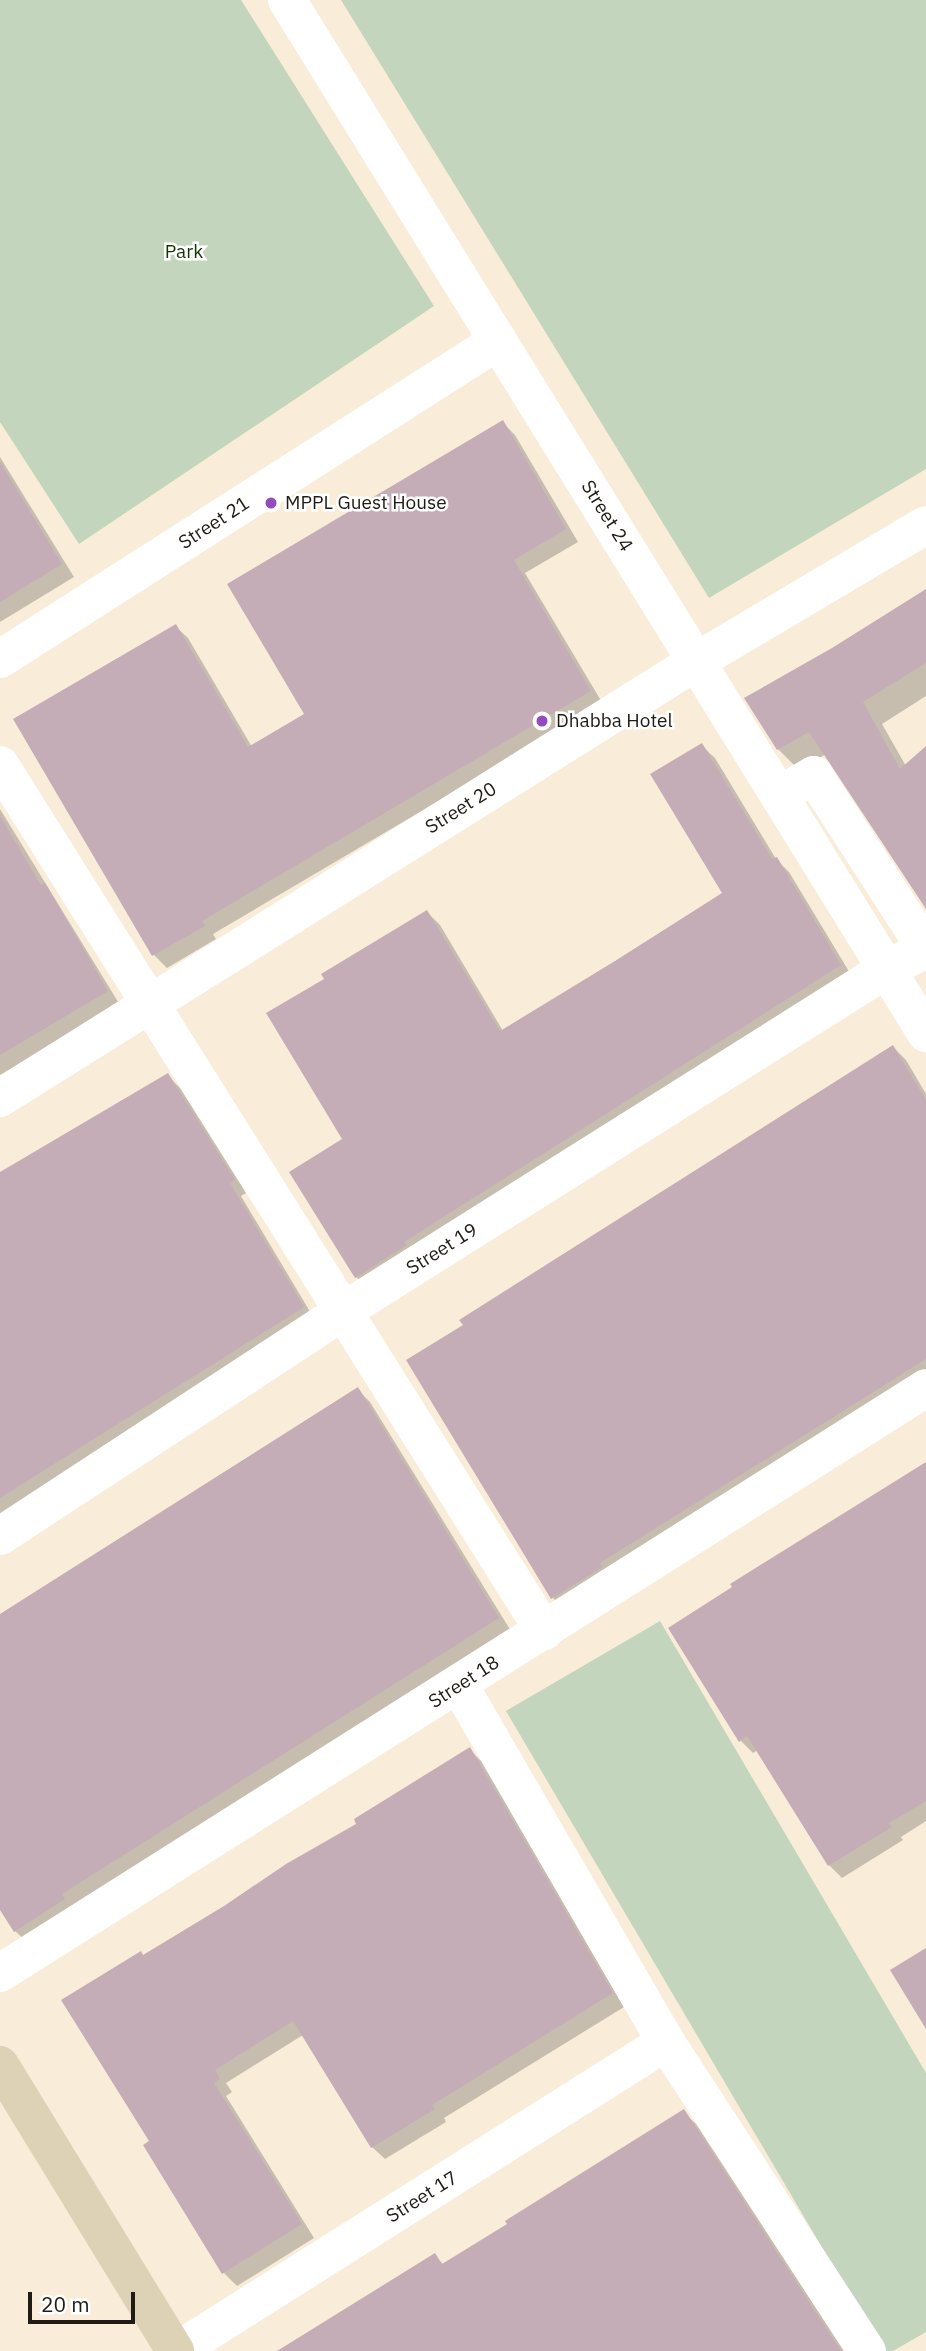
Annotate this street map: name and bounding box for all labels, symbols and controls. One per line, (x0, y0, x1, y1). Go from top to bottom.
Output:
park label: Park (165, 241, 203, 263)
street label: Street 24 (576, 476, 638, 556)
street label: Street 21 (174, 492, 254, 554)
place label: MPPL Guest House (285, 492, 447, 514)
marker: MPPL Guest House (263, 495, 279, 511)
place label: Dhabba Hotel (556, 710, 673, 732)
marker: Dhabba Hotel (534, 713, 550, 729)
street label: Street 20 (421, 777, 501, 839)
street label: Street 19 (402, 1218, 482, 1280)
street label: Street 18 (424, 1651, 504, 1713)
street label: Street 17 (382, 2166, 462, 2228)
scale bar (32, 2278, 138, 2322)
text: 20 m (41, 2290, 90, 2318)

